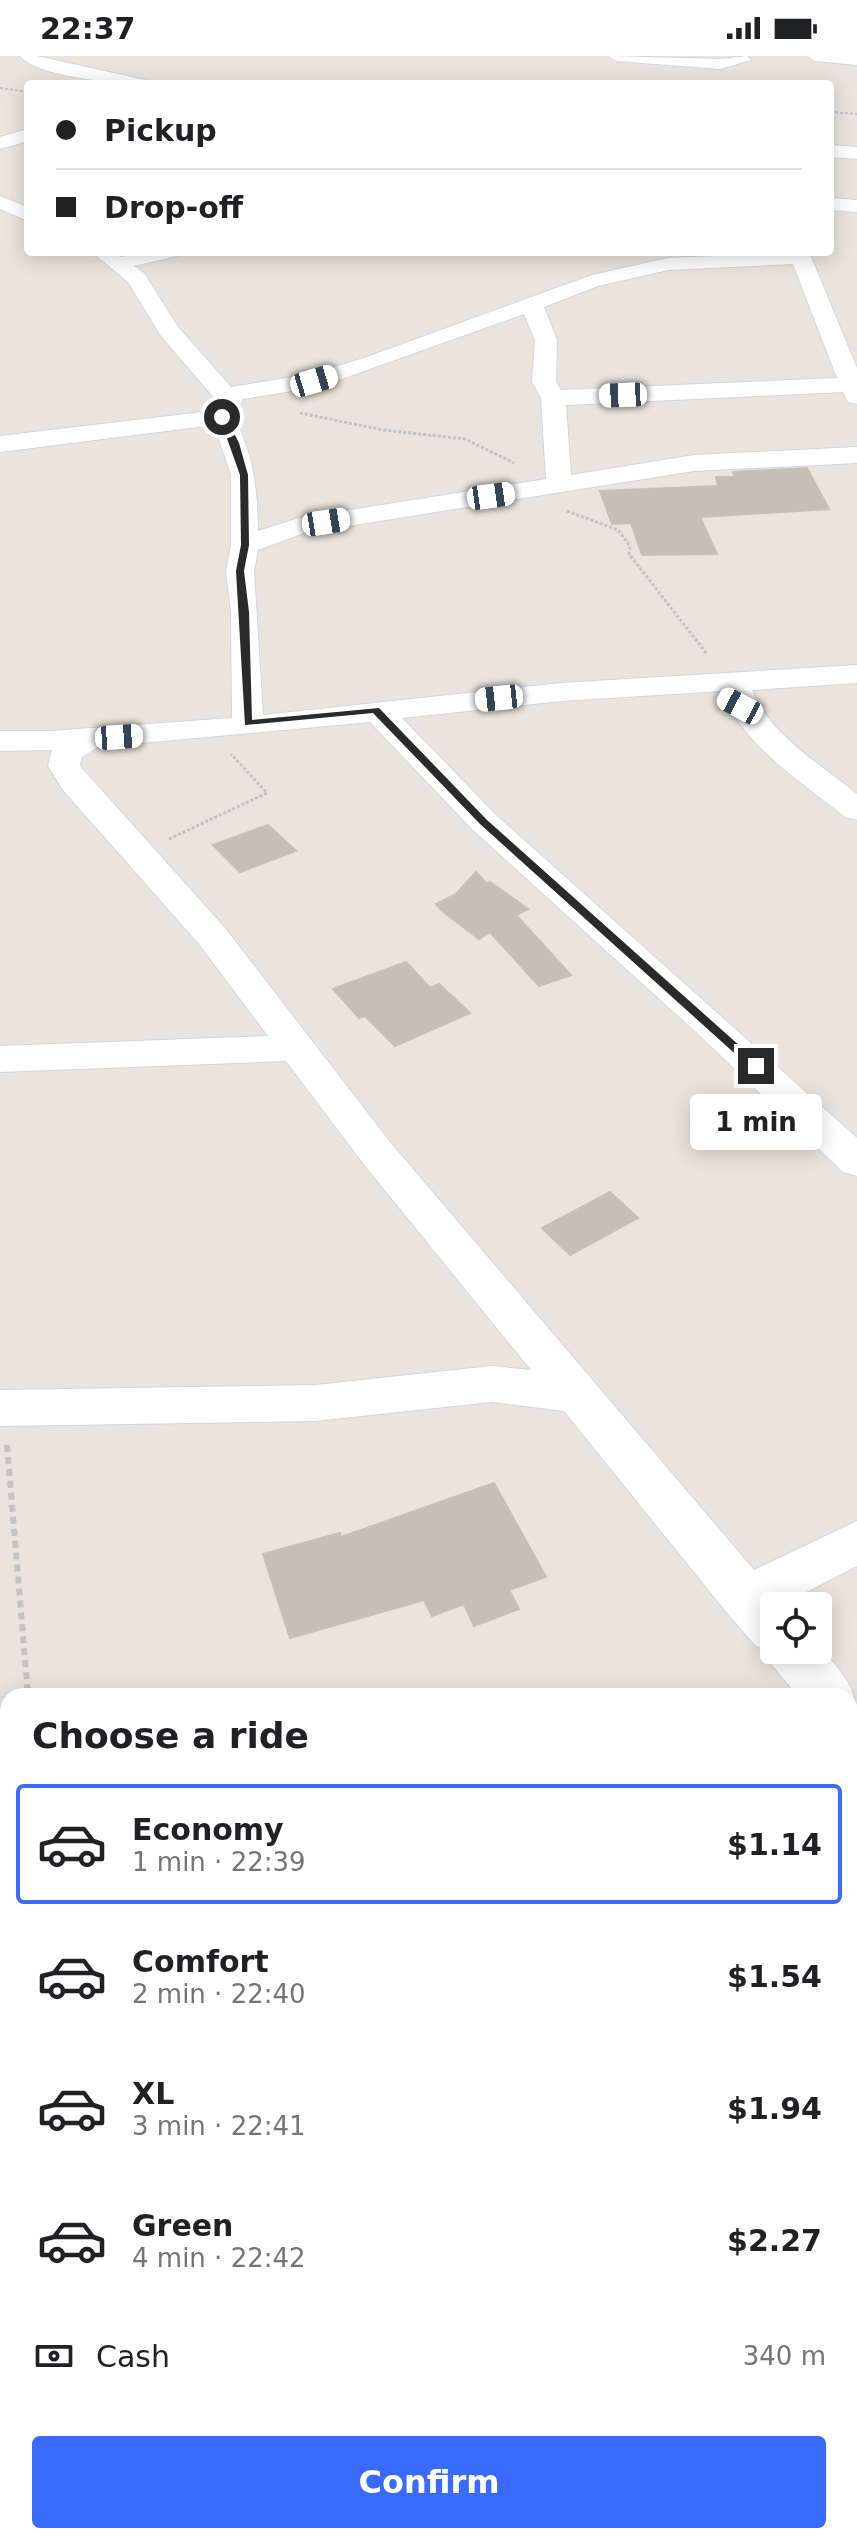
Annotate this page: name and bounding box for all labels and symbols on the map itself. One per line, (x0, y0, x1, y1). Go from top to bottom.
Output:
car (288, 363, 340, 399)
car (599, 382, 647, 408)
route start (204, 399, 240, 435)
car (466, 481, 516, 511)
car (300, 506, 352, 538)
car (474, 684, 524, 712)
car (713, 684, 767, 728)
car (94, 723, 144, 751)
route end (738, 1048, 774, 1084)
callout: 1 min (690, 1094, 822, 1150)

